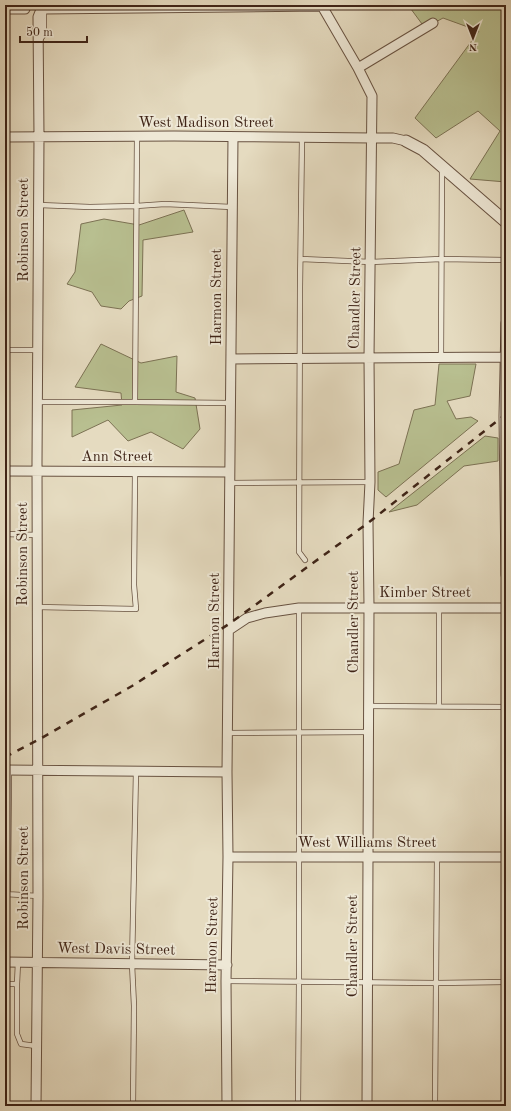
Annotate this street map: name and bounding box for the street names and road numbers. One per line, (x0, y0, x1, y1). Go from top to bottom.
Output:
street label: West Madison Street (138, 116, 274, 131)
street label: Robinson Street (17, 178, 32, 282)
street label: Chandler Street (348, 247, 364, 349)
street label: Harmon Street (210, 249, 225, 345)
street label: Ann Street (81, 450, 153, 465)
street label: Robinson Street (16, 502, 31, 606)
street label: Chandler Street (347, 571, 362, 673)
street label: Harmon Street (208, 573, 223, 669)
street label: Kimber Street (379, 586, 471, 601)
street label: Robinson Street (17, 826, 32, 930)
street label: West Williams Street (298, 836, 436, 851)
street label: Chandler Street (346, 895, 361, 997)
street label: Harmon Street (205, 896, 221, 994)
street label: West Davis Street (57, 941, 175, 959)

